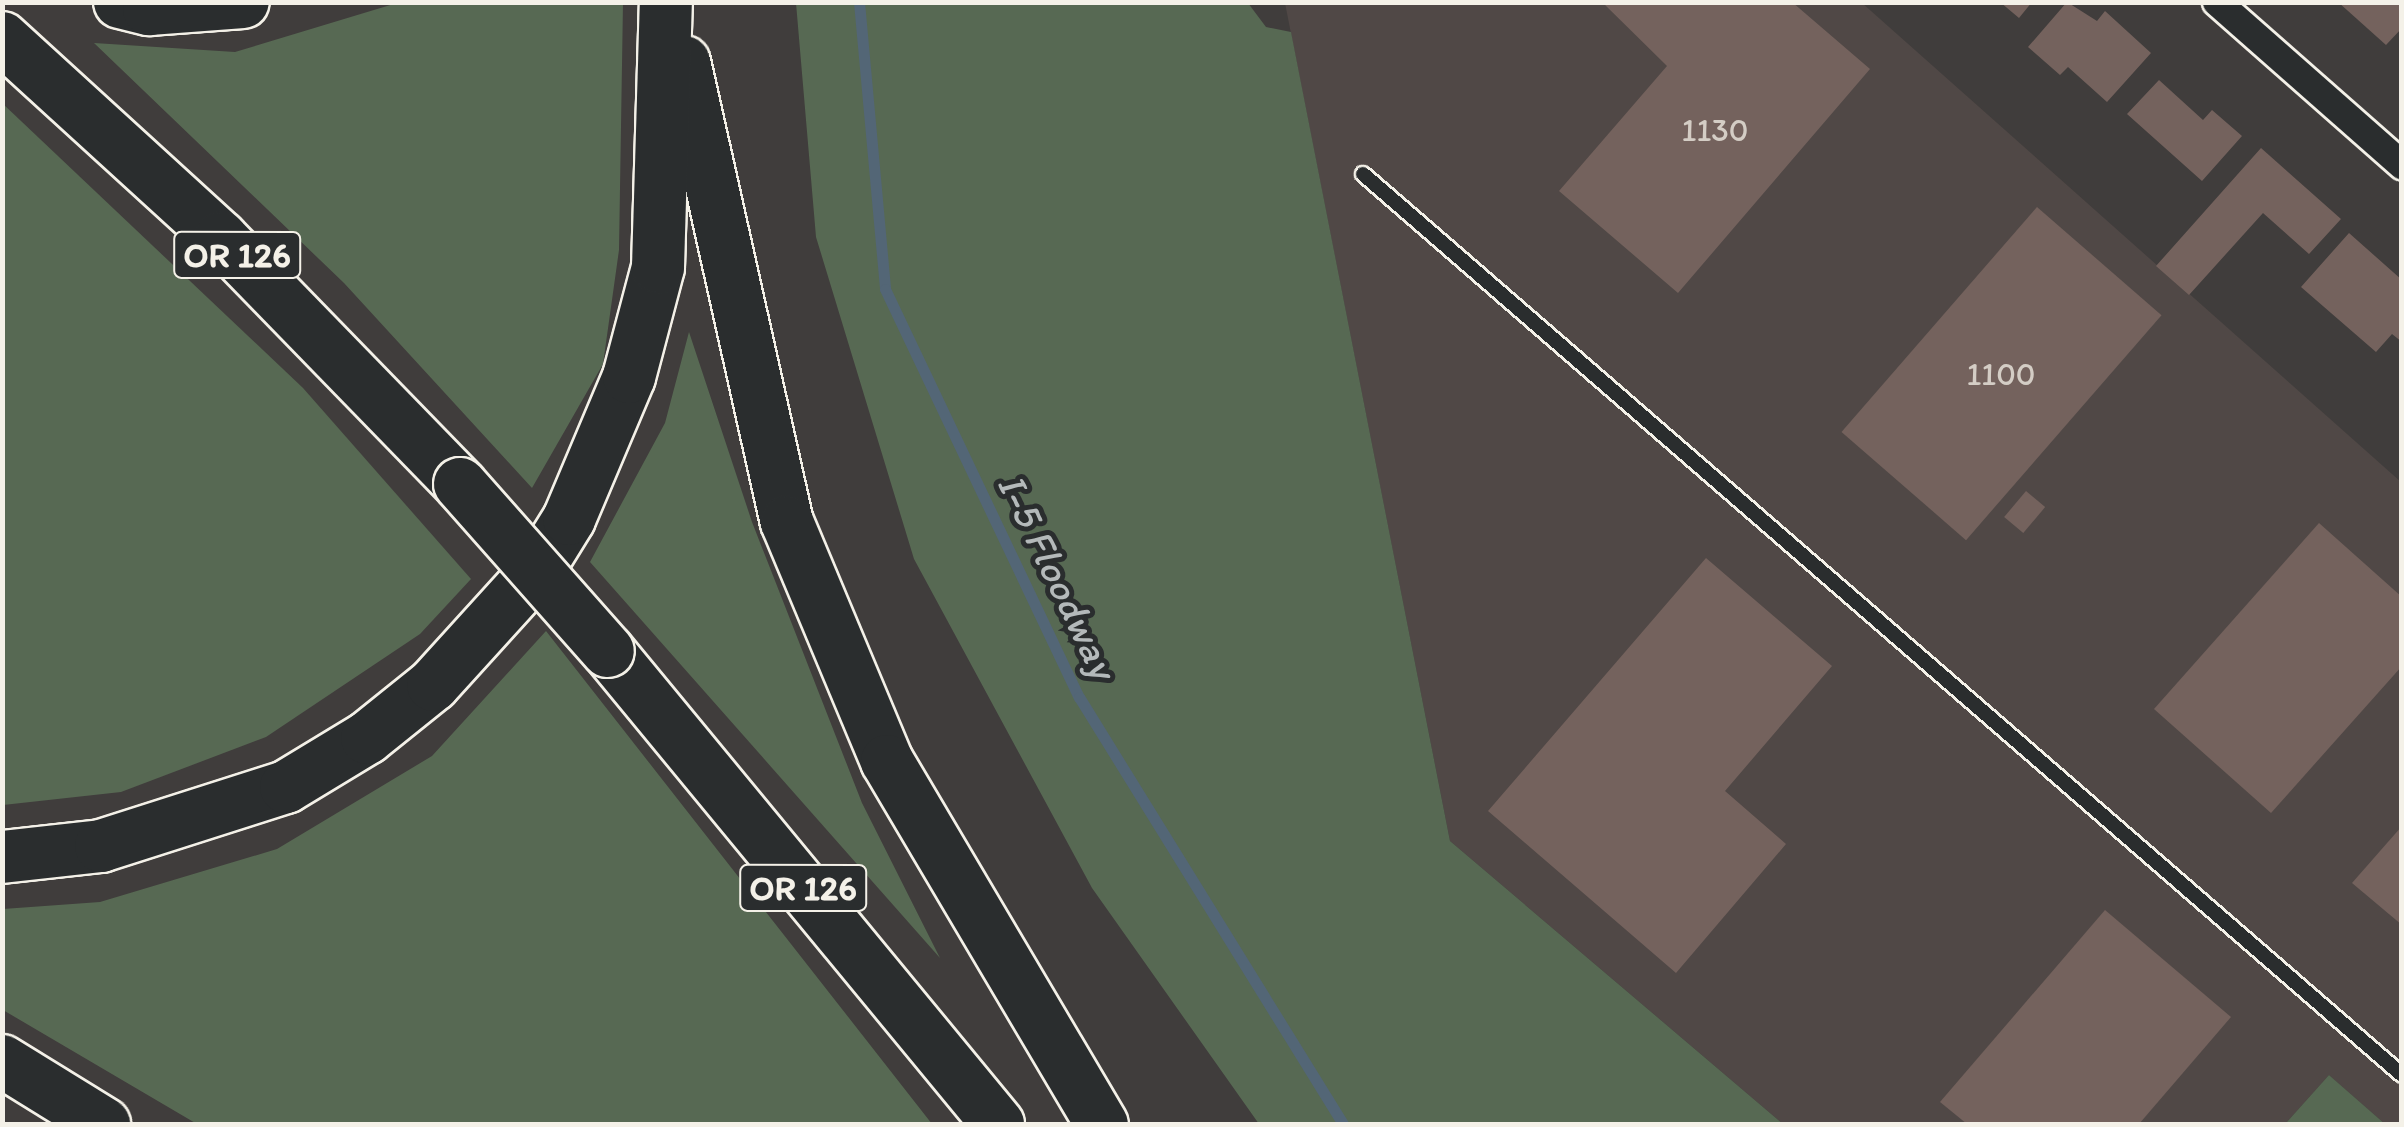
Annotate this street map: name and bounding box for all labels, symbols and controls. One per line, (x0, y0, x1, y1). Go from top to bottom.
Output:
house number: 1130 (1682, 111, 1748, 149)
road number: OR 126 (172, 225, 302, 285)
house number: 1100 (1966, 355, 2036, 393)
water label: I-5 Floodway (988, 466, 1128, 686)
road number: OR 126 (738, 858, 868, 918)

